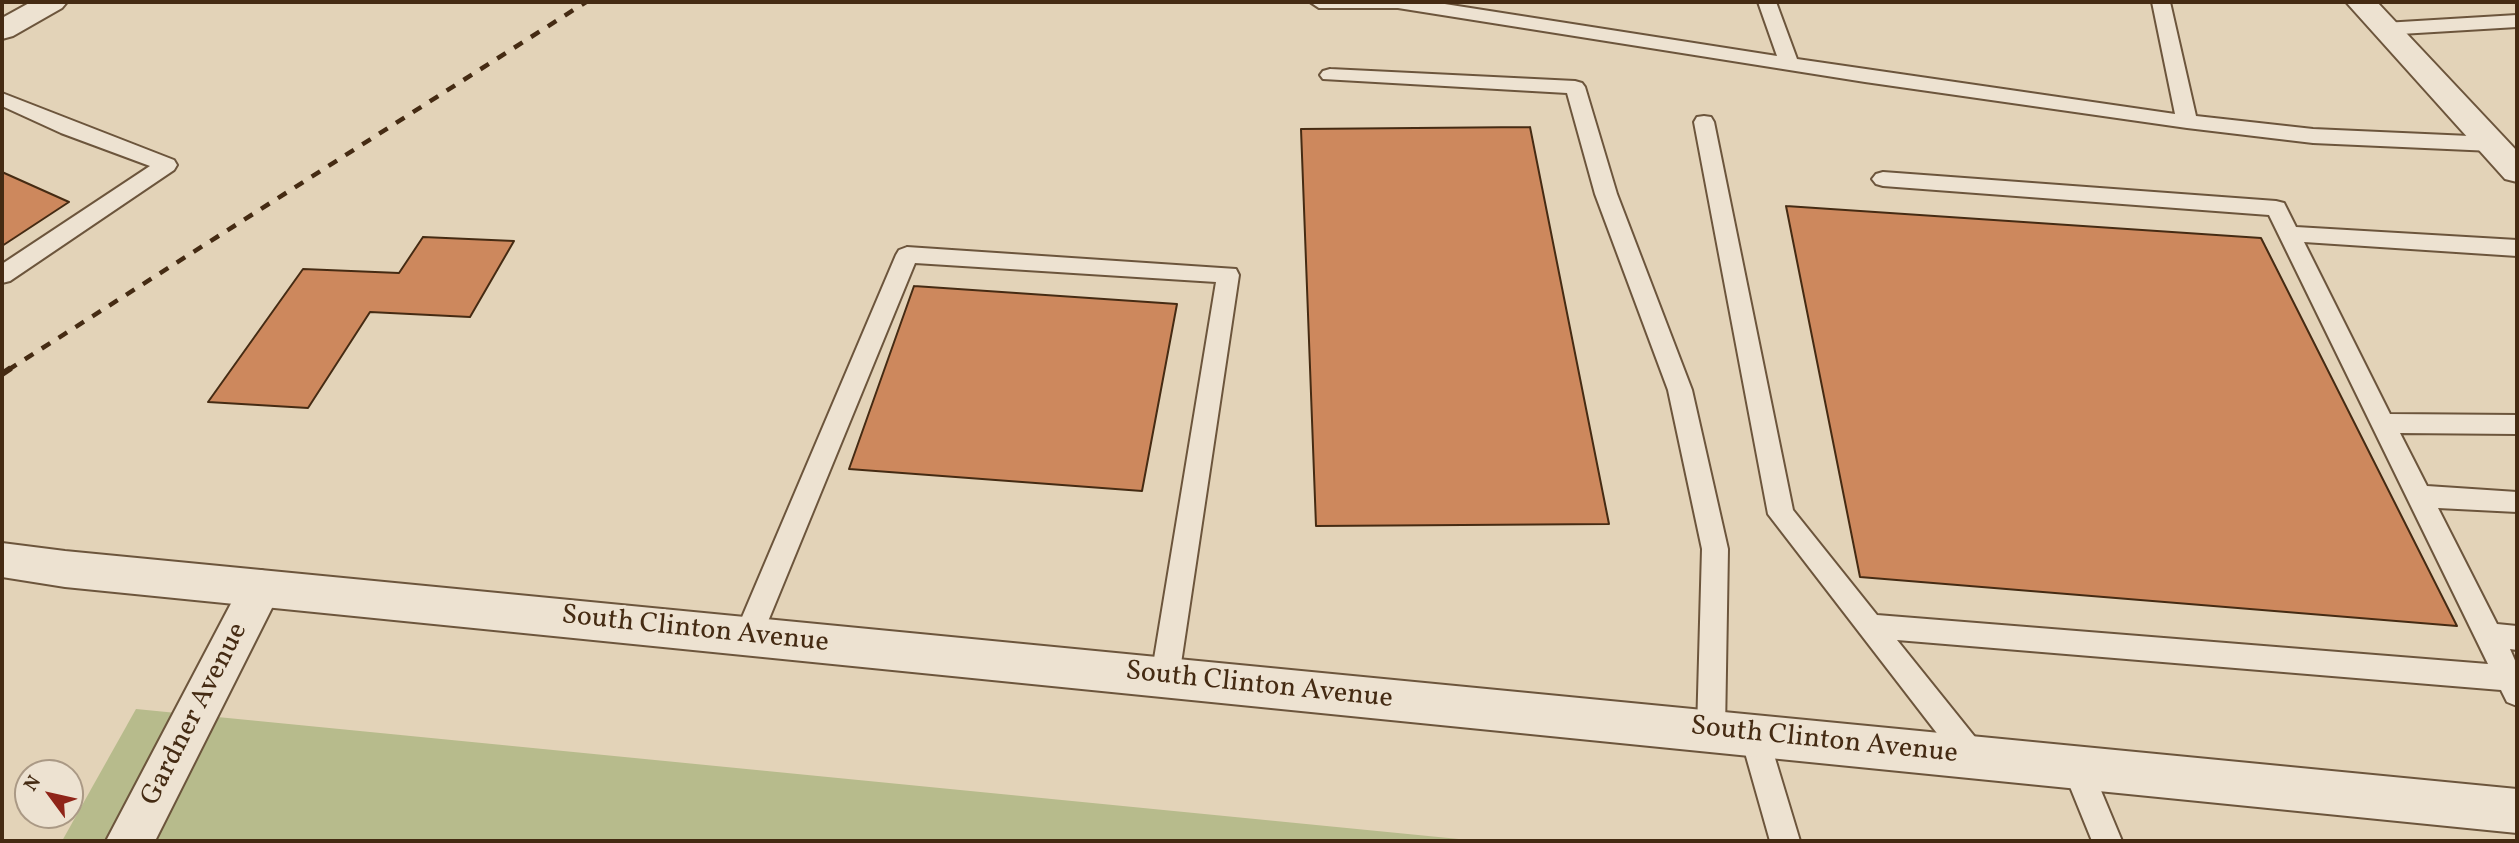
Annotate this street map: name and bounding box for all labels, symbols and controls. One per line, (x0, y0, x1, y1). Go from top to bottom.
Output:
street label: South Clinton Avenue (560, 600, 830, 662)
street label: Gardner Avenue (135, 618, 257, 812)
street label: South Clinton Avenue (1124, 656, 1394, 718)
street label: South Clinton Avenue (1689, 711, 1959, 773)
north arrow (14, 759, 84, 829)
text: N (18, 771, 48, 797)

